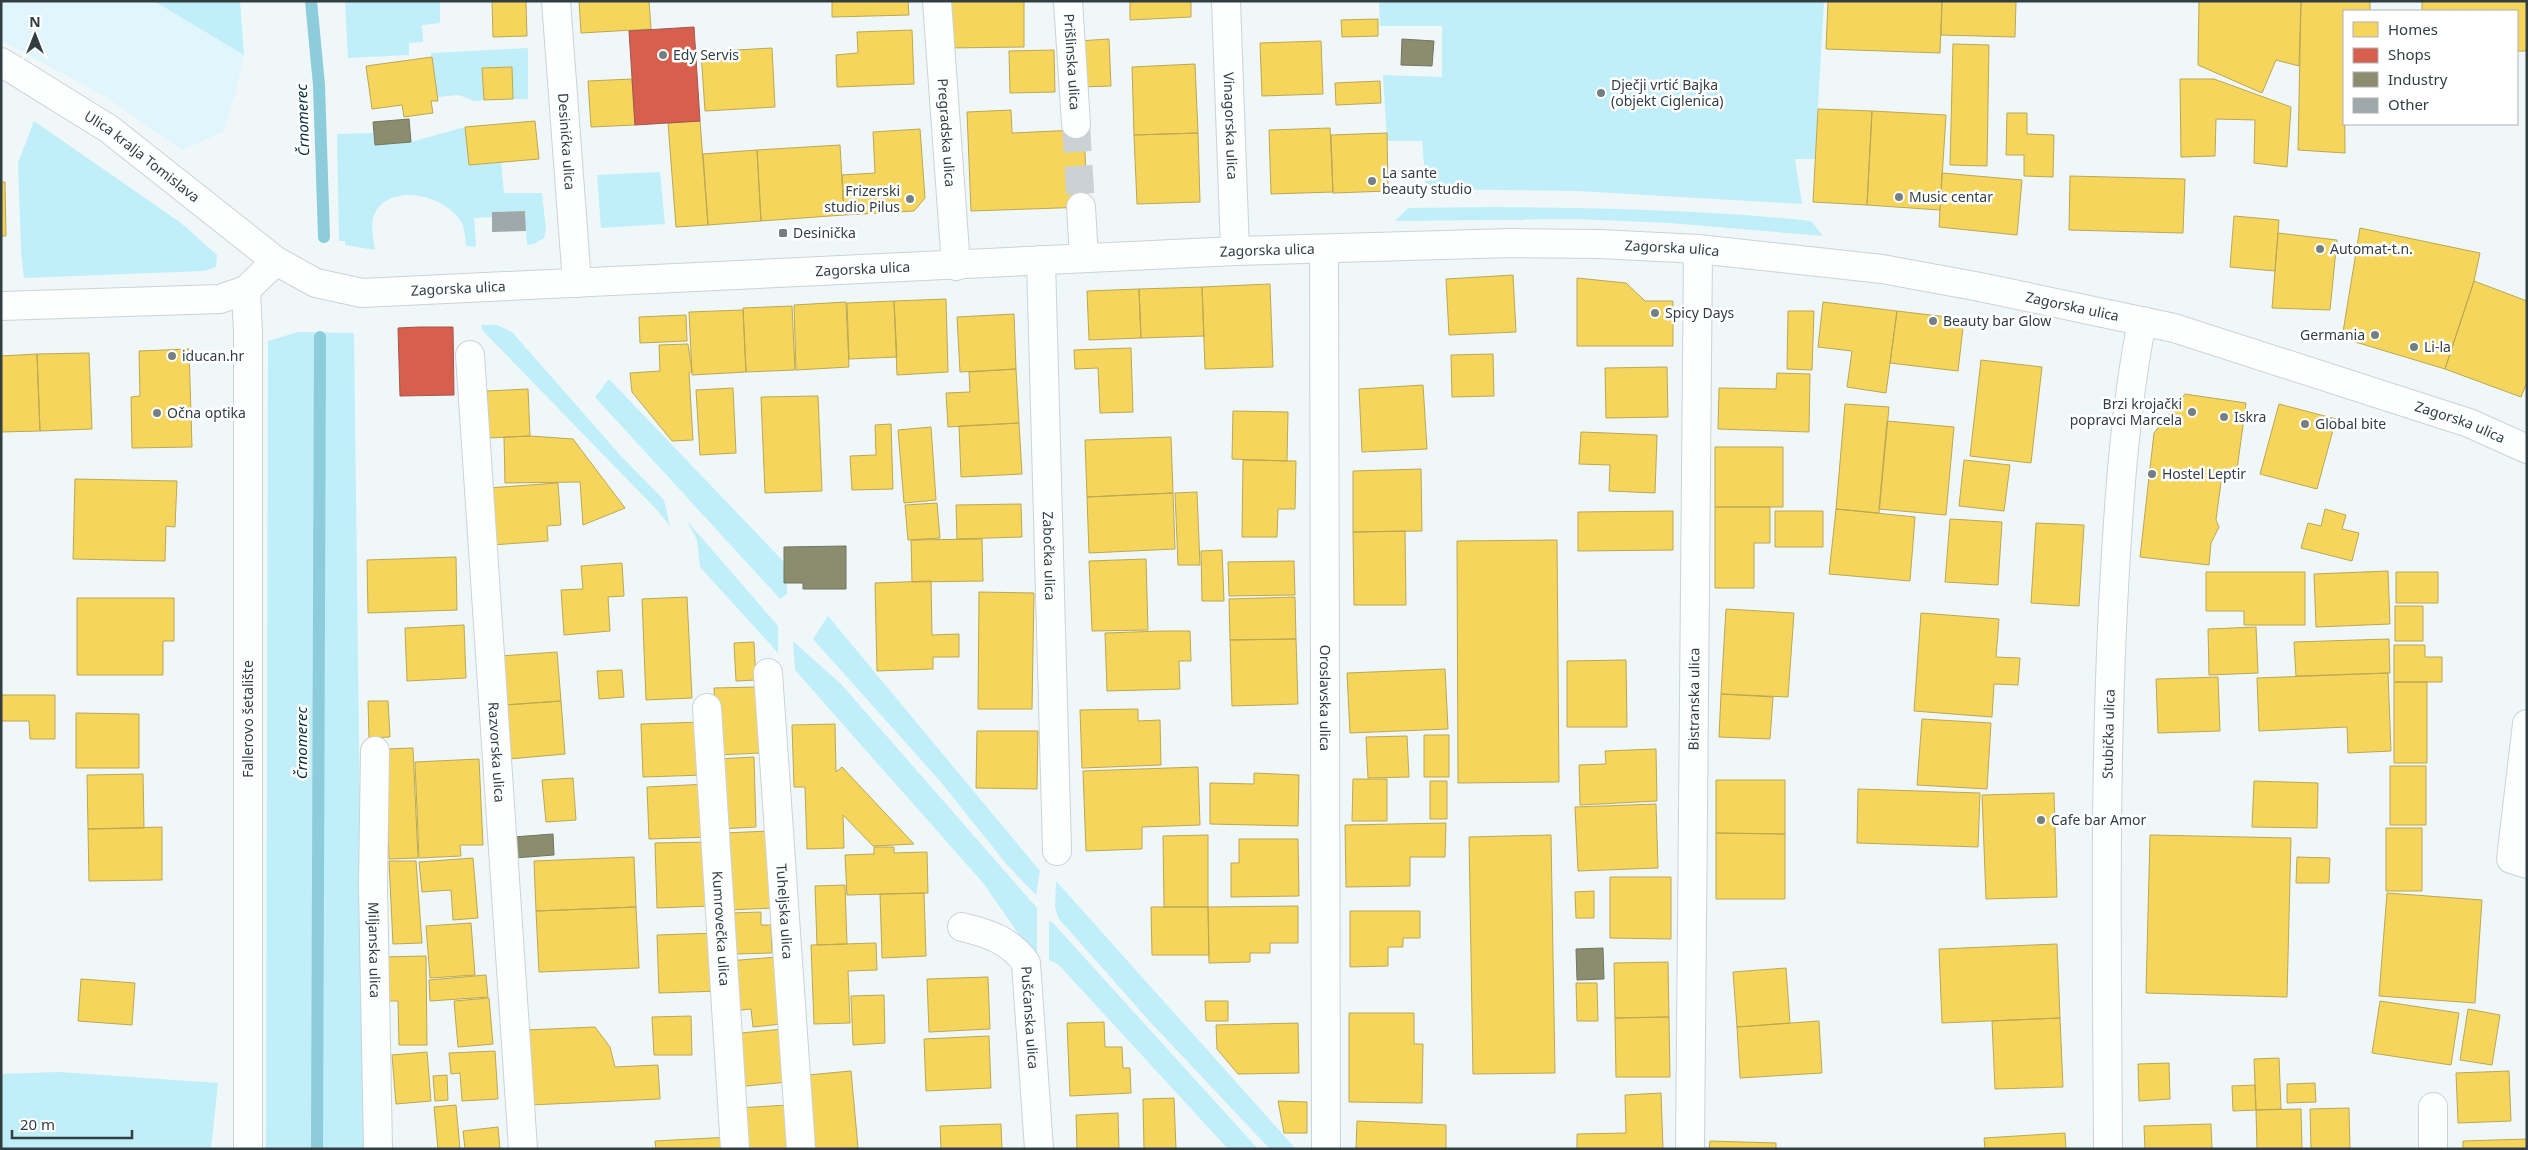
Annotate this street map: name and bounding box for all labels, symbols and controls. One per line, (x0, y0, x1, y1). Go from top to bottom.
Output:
north arrow (10, 10, 60, 60)
legend (2343, 10, 2518, 125)
text: N (29, 12, 41, 31)
street label: Prišlinska ulica (1060, 13, 1085, 111)
text: Homes (2388, 19, 2438, 39)
text: Shops (2388, 44, 2431, 64)
place label: Edy Servis (673, 45, 739, 64)
marker: Edy Servis (657, 49, 669, 61)
text: Industry (2388, 69, 2448, 89)
street label: Vinagorska ulica (1220, 72, 1242, 180)
place label: Dječji vrtić Bajka (objekt Ciglenica) (1611, 75, 1724, 110)
street label: Pregradska ulica (934, 78, 960, 188)
water label: Črnomerec (291, 83, 313, 157)
marker: Dječji vrtić Bajka (objekt Ciglenica) (1595, 87, 1607, 99)
street label: Desinićka ulica (554, 93, 580, 191)
text: Other (2388, 94, 2429, 114)
street label: Ulica kralja Tomislava (81, 106, 204, 206)
place label: La sante beauty studio (1382, 163, 1472, 198)
marker: La sante beauty studio (1366, 175, 1378, 187)
place label: Frizerski studio Pilus (824, 181, 900, 216)
place label: Music centar (1909, 187, 1993, 206)
marker: Music centar (1893, 191, 1905, 203)
marker: Frizerski studio Pilus (904, 193, 916, 205)
place label: Desinička (793, 223, 856, 242)
marker: Desinička (777, 227, 789, 239)
street label: Zagorska ulica (1624, 235, 1720, 260)
street label: Zagorska ulica (1219, 239, 1315, 261)
place label: Automat-t.n. (2330, 239, 2413, 258)
marker: Automat-t.n. (2314, 243, 2326, 255)
street label: Zagorska ulica (815, 257, 911, 280)
street label: Zagorska ulica (410, 276, 506, 300)
street label: Zagorska ulica (2024, 287, 2121, 325)
place label: Spicy Days (1665, 303, 1735, 322)
marker: Spicy Days (1649, 307, 1661, 319)
place label: Beauty bar Glow (1943, 311, 2051, 330)
marker: Beauty bar Glow (1927, 315, 1939, 327)
place label: Germania (2300, 325, 2365, 344)
marker: Germania (2369, 329, 2381, 341)
place label: Li-la (2424, 337, 2451, 356)
marker: Li-la (2408, 341, 2420, 353)
place label: iducan.hr (182, 346, 245, 365)
marker: iducan.hr (166, 350, 178, 362)
place label: Brzi krojački popravci Marcela (2070, 394, 2182, 429)
street label: Zagorska ulica (2413, 396, 2508, 447)
place label: Očna optika (167, 403, 246, 422)
marker: Brzi krojački popravci Marcela (2186, 406, 2198, 418)
marker: Očna optika (151, 407, 163, 419)
place label: Iskra (2234, 407, 2266, 426)
marker: Iskra (2218, 411, 2230, 423)
place label: Global bite (2315, 414, 2386, 433)
marker: Global bite (2299, 418, 2311, 430)
place label: Hostel Leptir (2162, 464, 2246, 483)
marker: Hostel Leptir (2146, 468, 2158, 480)
street label: Zabočka ulica (1039, 511, 1060, 601)
street label: Oroslavska ulica (1316, 645, 1335, 751)
street label: Bistranska ulica (1684, 648, 1703, 750)
street label: Fallerovo šetalište (238, 660, 257, 778)
street label: Stubička ulica (2098, 689, 2119, 779)
street label: Razvorska ulica (484, 701, 510, 803)
water label: Črnomerec (291, 707, 311, 779)
place label: Cafe bar Amor (2051, 810, 2146, 829)
marker: Cafe bar Amor (2035, 814, 2047, 826)
street label: Tuheljska ulica (772, 863, 798, 960)
street label: Kumrovečka ulica (708, 870, 735, 987)
street label: Miljanska ulica (364, 902, 385, 998)
street label: Pušćanska ulica (1017, 965, 1043, 1070)
scale bar (12, 1108, 132, 1140)
text: 20 m (20, 1114, 55, 1134)

